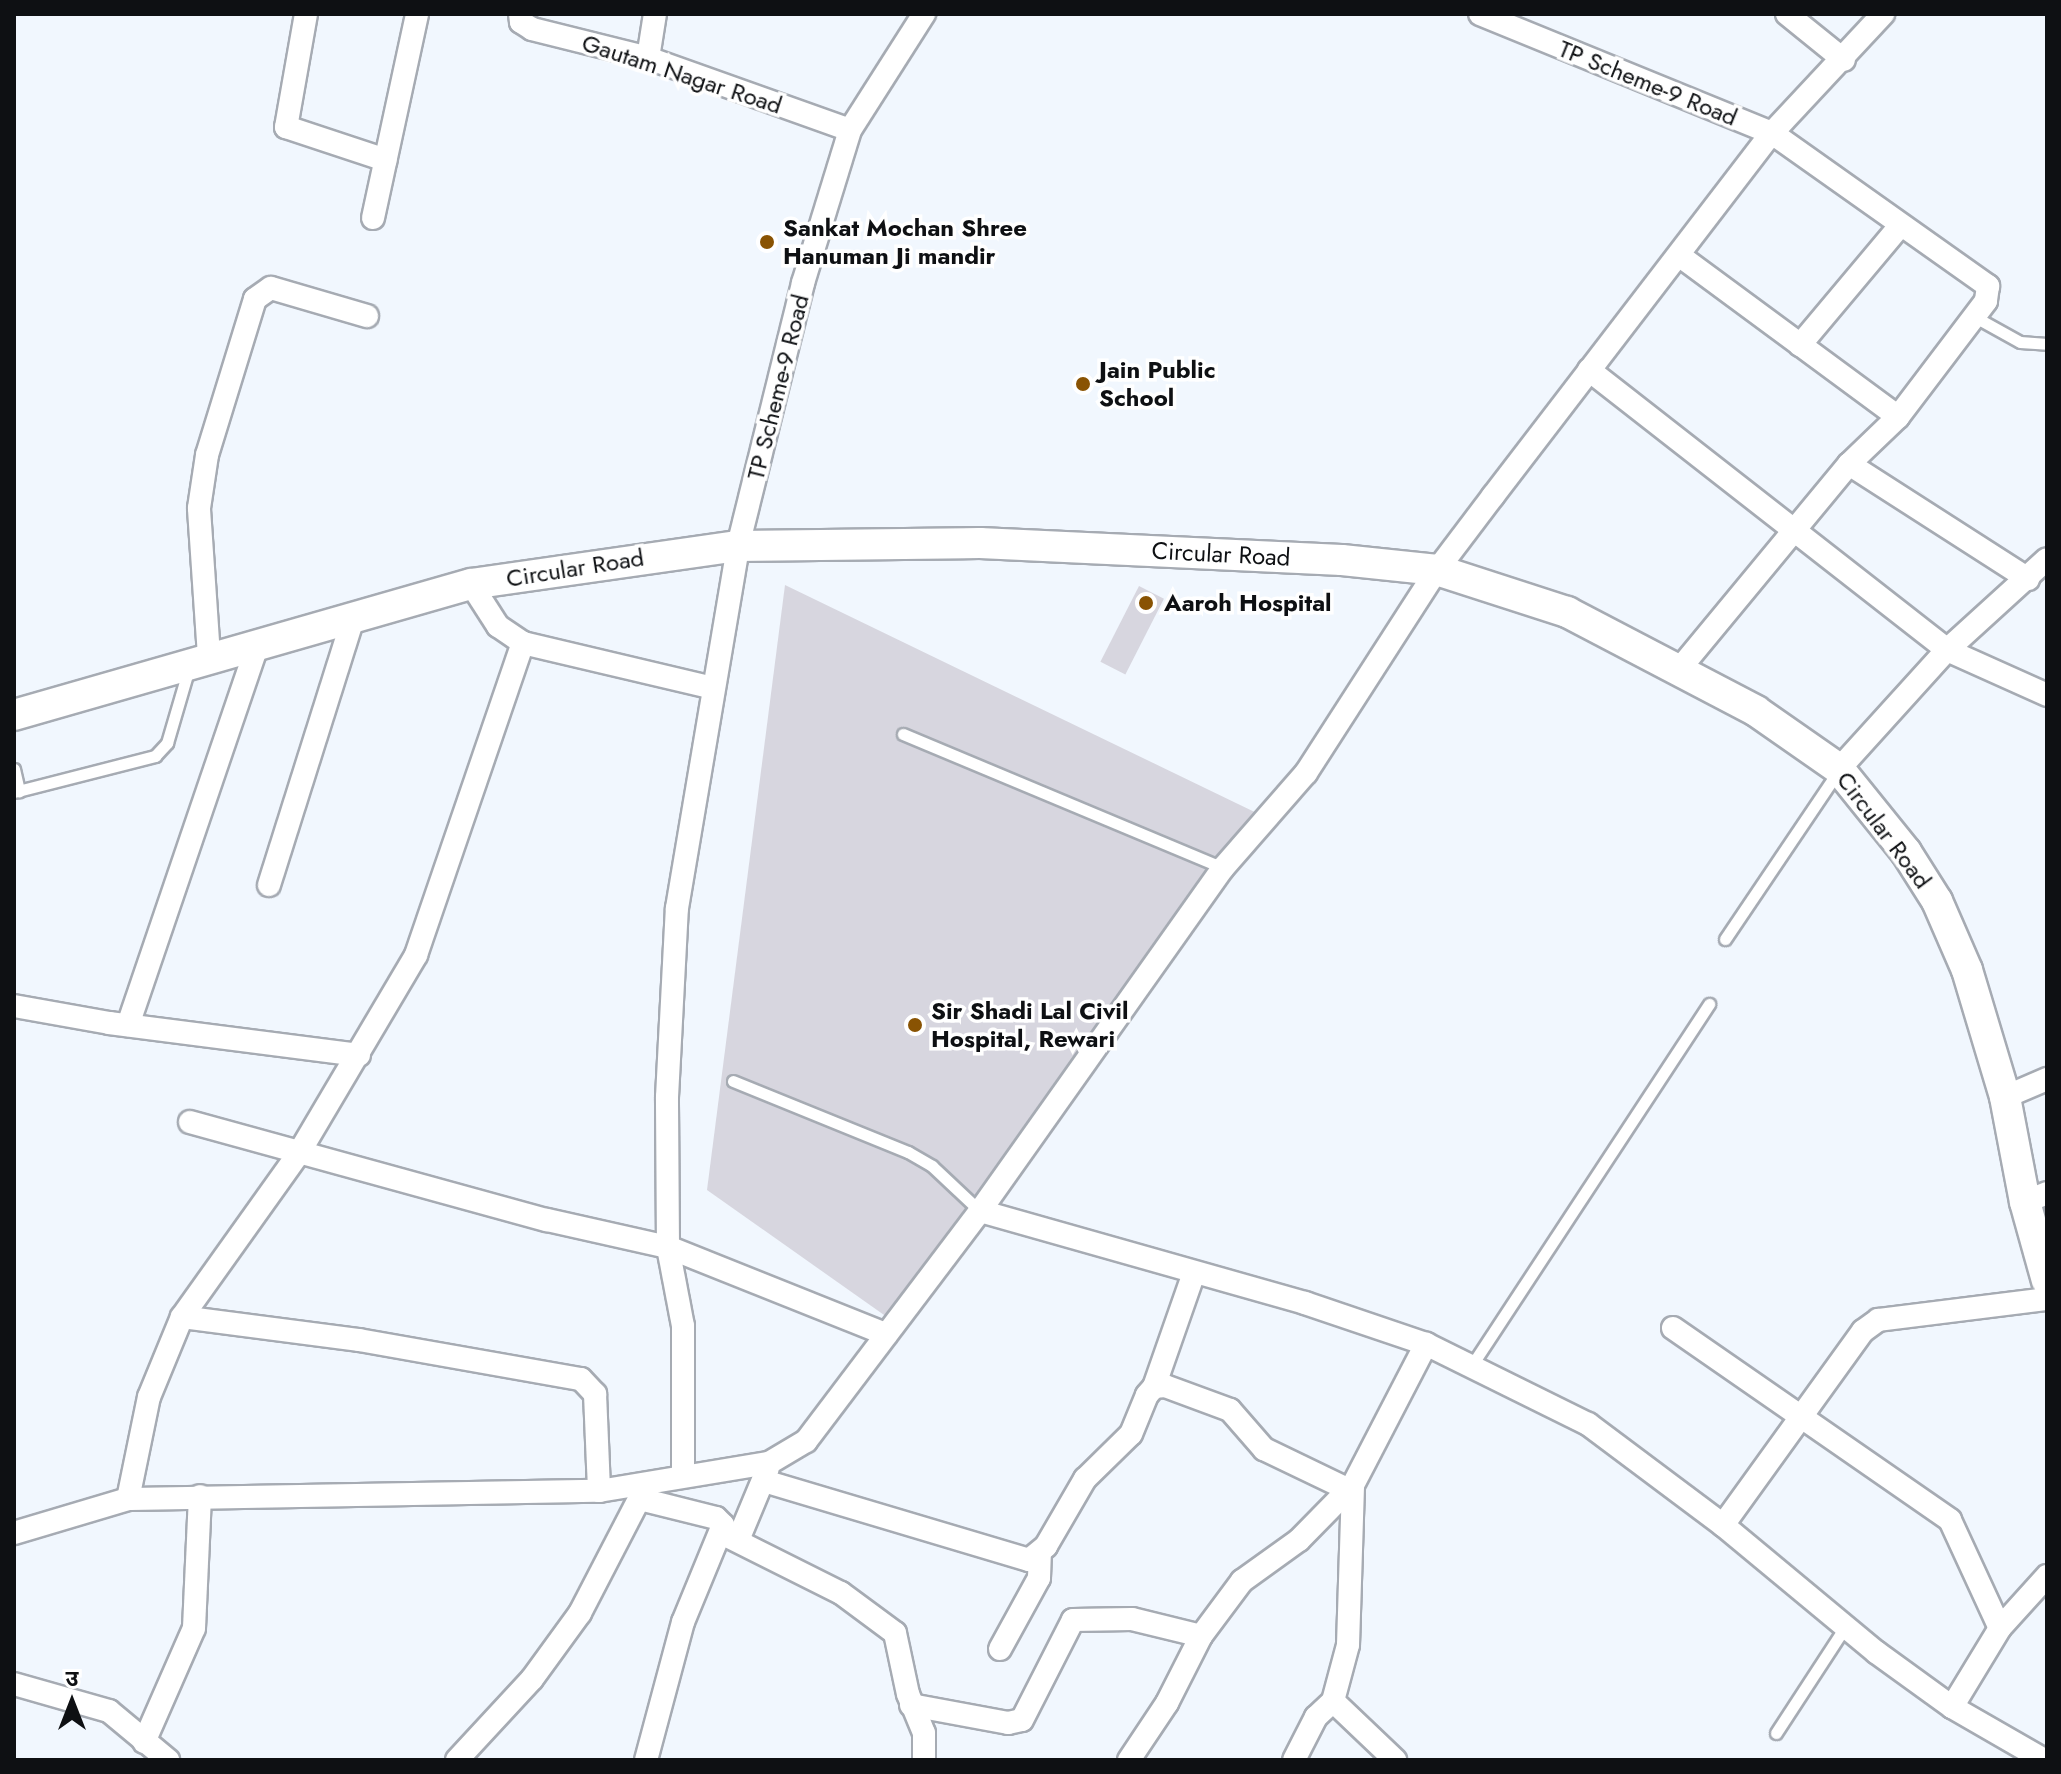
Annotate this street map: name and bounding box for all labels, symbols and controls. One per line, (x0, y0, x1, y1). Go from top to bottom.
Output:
street label: Gautam Nagar Road (578, 28, 786, 120)
street label: TP Scheme-9 Road (1555, 34, 1741, 132)
place label: Sankat Mochan Shree Hanuman Ji mandir (783, 214, 1027, 270)
marker: Sankat Mochan Shree Hanuman Ji mandir (758, 233, 776, 251)
street label: TP Scheme-9 Road (741, 291, 815, 483)
place label: Jain Public School (1099, 356, 1216, 412)
marker: Jain Public School (1074, 375, 1092, 393)
street label: Circular Road (1151, 536, 1291, 572)
street label: Circular Road (504, 543, 646, 593)
place label: Aaroh Hospital (1164, 589, 1332, 617)
marker: Aaroh Hospital (1135, 592, 1157, 614)
street label: Circular Road (1831, 766, 1937, 894)
place label: Sir Shadi Lal Civil Hospital, Rewari (931, 997, 1128, 1053)
marker: Sir Shadi Lal Civil Hospital, Rewari (906, 1016, 924, 1034)
north arrow (32, 1662, 112, 1742)
text: उ (66, 1662, 78, 1694)

